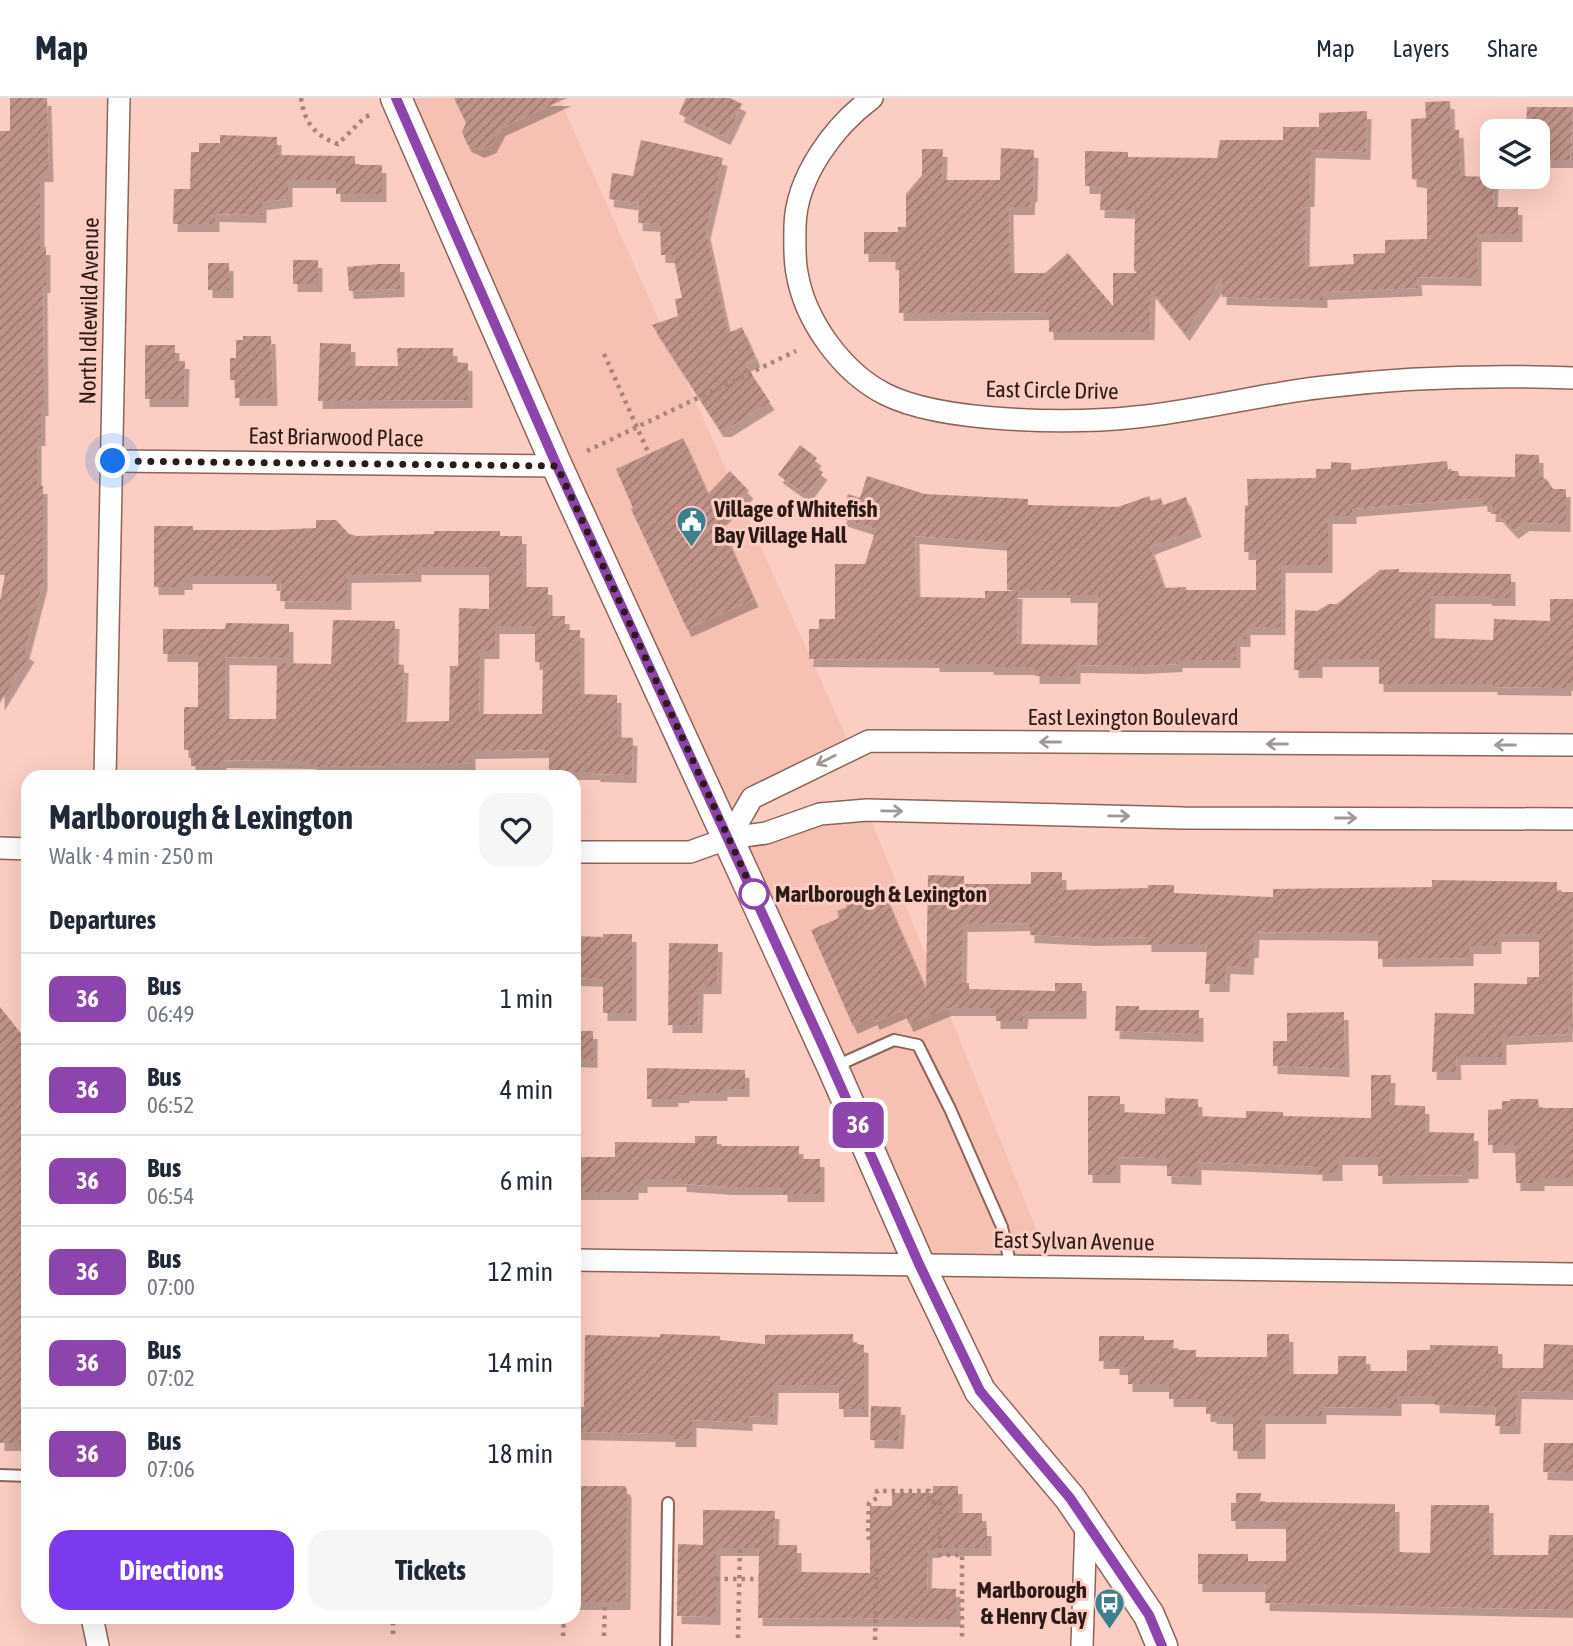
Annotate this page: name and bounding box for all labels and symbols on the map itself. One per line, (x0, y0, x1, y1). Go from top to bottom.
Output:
street label: North Idlewild Avenue (74, 217, 104, 405)
street label: East Circle Drive (985, 376, 1119, 404)
street label: East Briarwood Place (248, 422, 424, 452)
your location (95, 443, 130, 478)
place label: Village of Whitefish Bay Village Hall (713, 496, 878, 548)
public building icon: Village of Whitefish Bay Village Hall (674, 505, 708, 549)
street label: East Lexington Boulevard (1027, 704, 1239, 730)
one-way arrow (1039, 736, 1062, 749)
one-way arrow (1266, 737, 1289, 751)
one-way arrow (1494, 738, 1517, 752)
one-way arrow (816, 754, 837, 768)
one-way arrow (880, 804, 903, 817)
one-way arrow (1107, 810, 1130, 823)
one-way arrow (1335, 811, 1358, 825)
marker: Marlborough & Lexington (739, 879, 769, 909)
place label: Marlborough & Lexington (775, 881, 987, 907)
line badge: 36 (826, 1102, 889, 1148)
street label: East Sylvan Avenue (993, 1227, 1155, 1255)
place label: Marlborough & Henry Clay (977, 1577, 1088, 1629)
bus stop icon: Marlborough & Henry Clay (1093, 1586, 1127, 1630)

